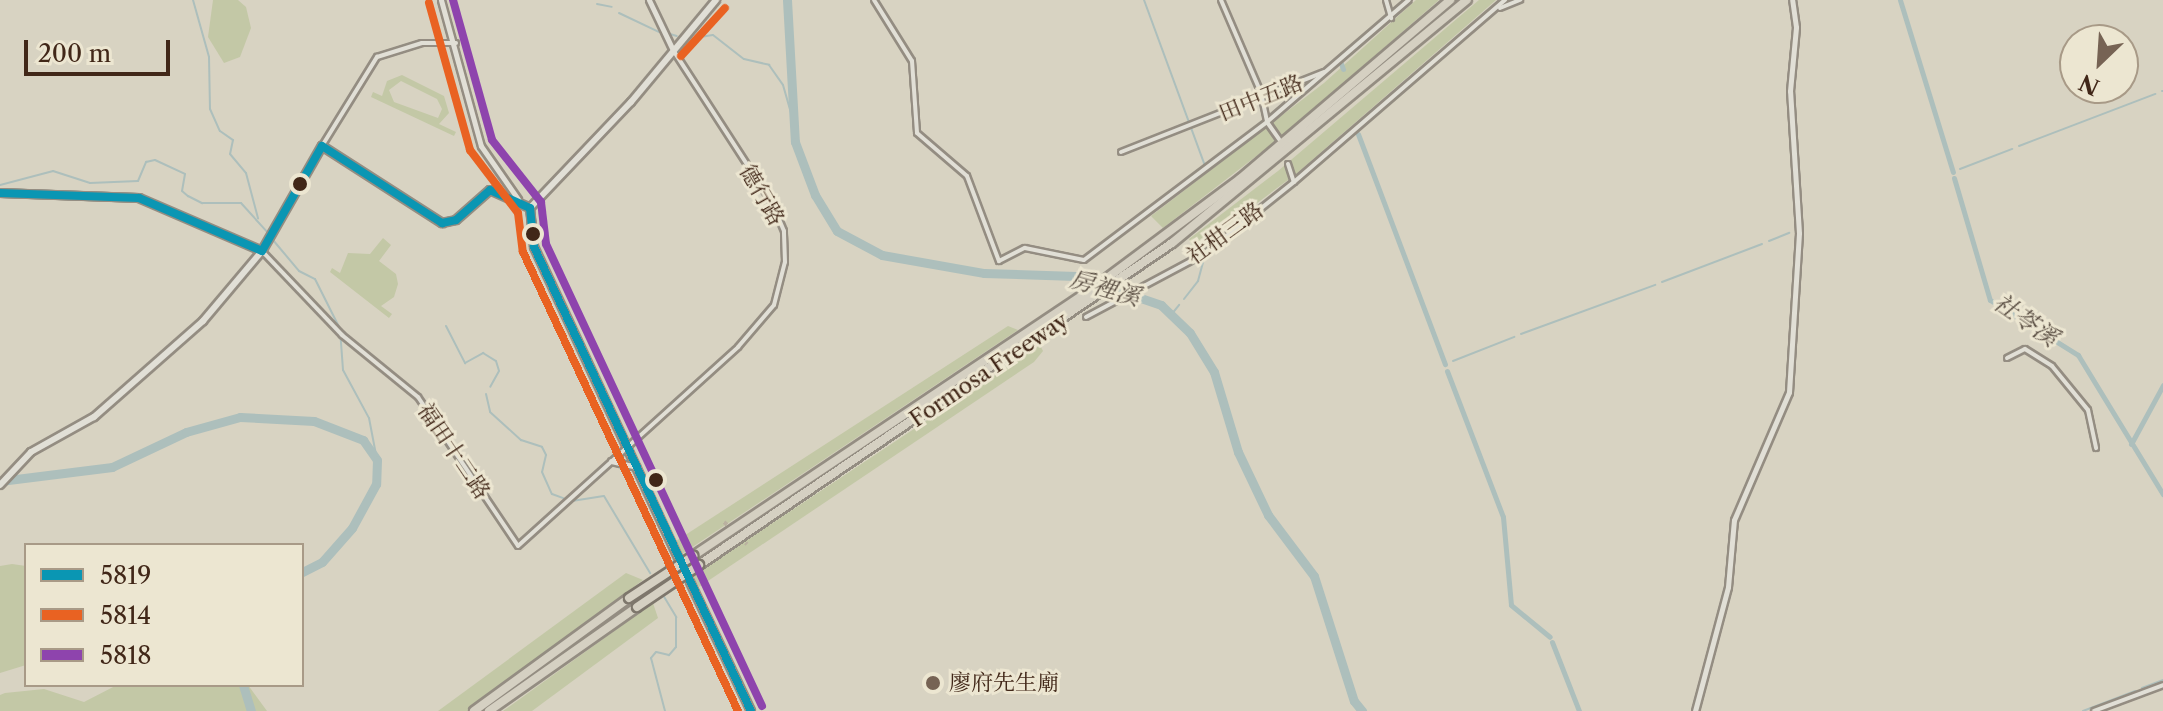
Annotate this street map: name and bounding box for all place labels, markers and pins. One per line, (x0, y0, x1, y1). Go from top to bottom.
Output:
unlabelled marker (292, 176, 308, 192)
unlabelled marker (525, 226, 541, 242)
unlabelled marker (648, 472, 664, 488)
place label: 廖府先生廟 (949, 670, 1059, 696)
marker: 廖府先生廟 (924, 674, 942, 692)

